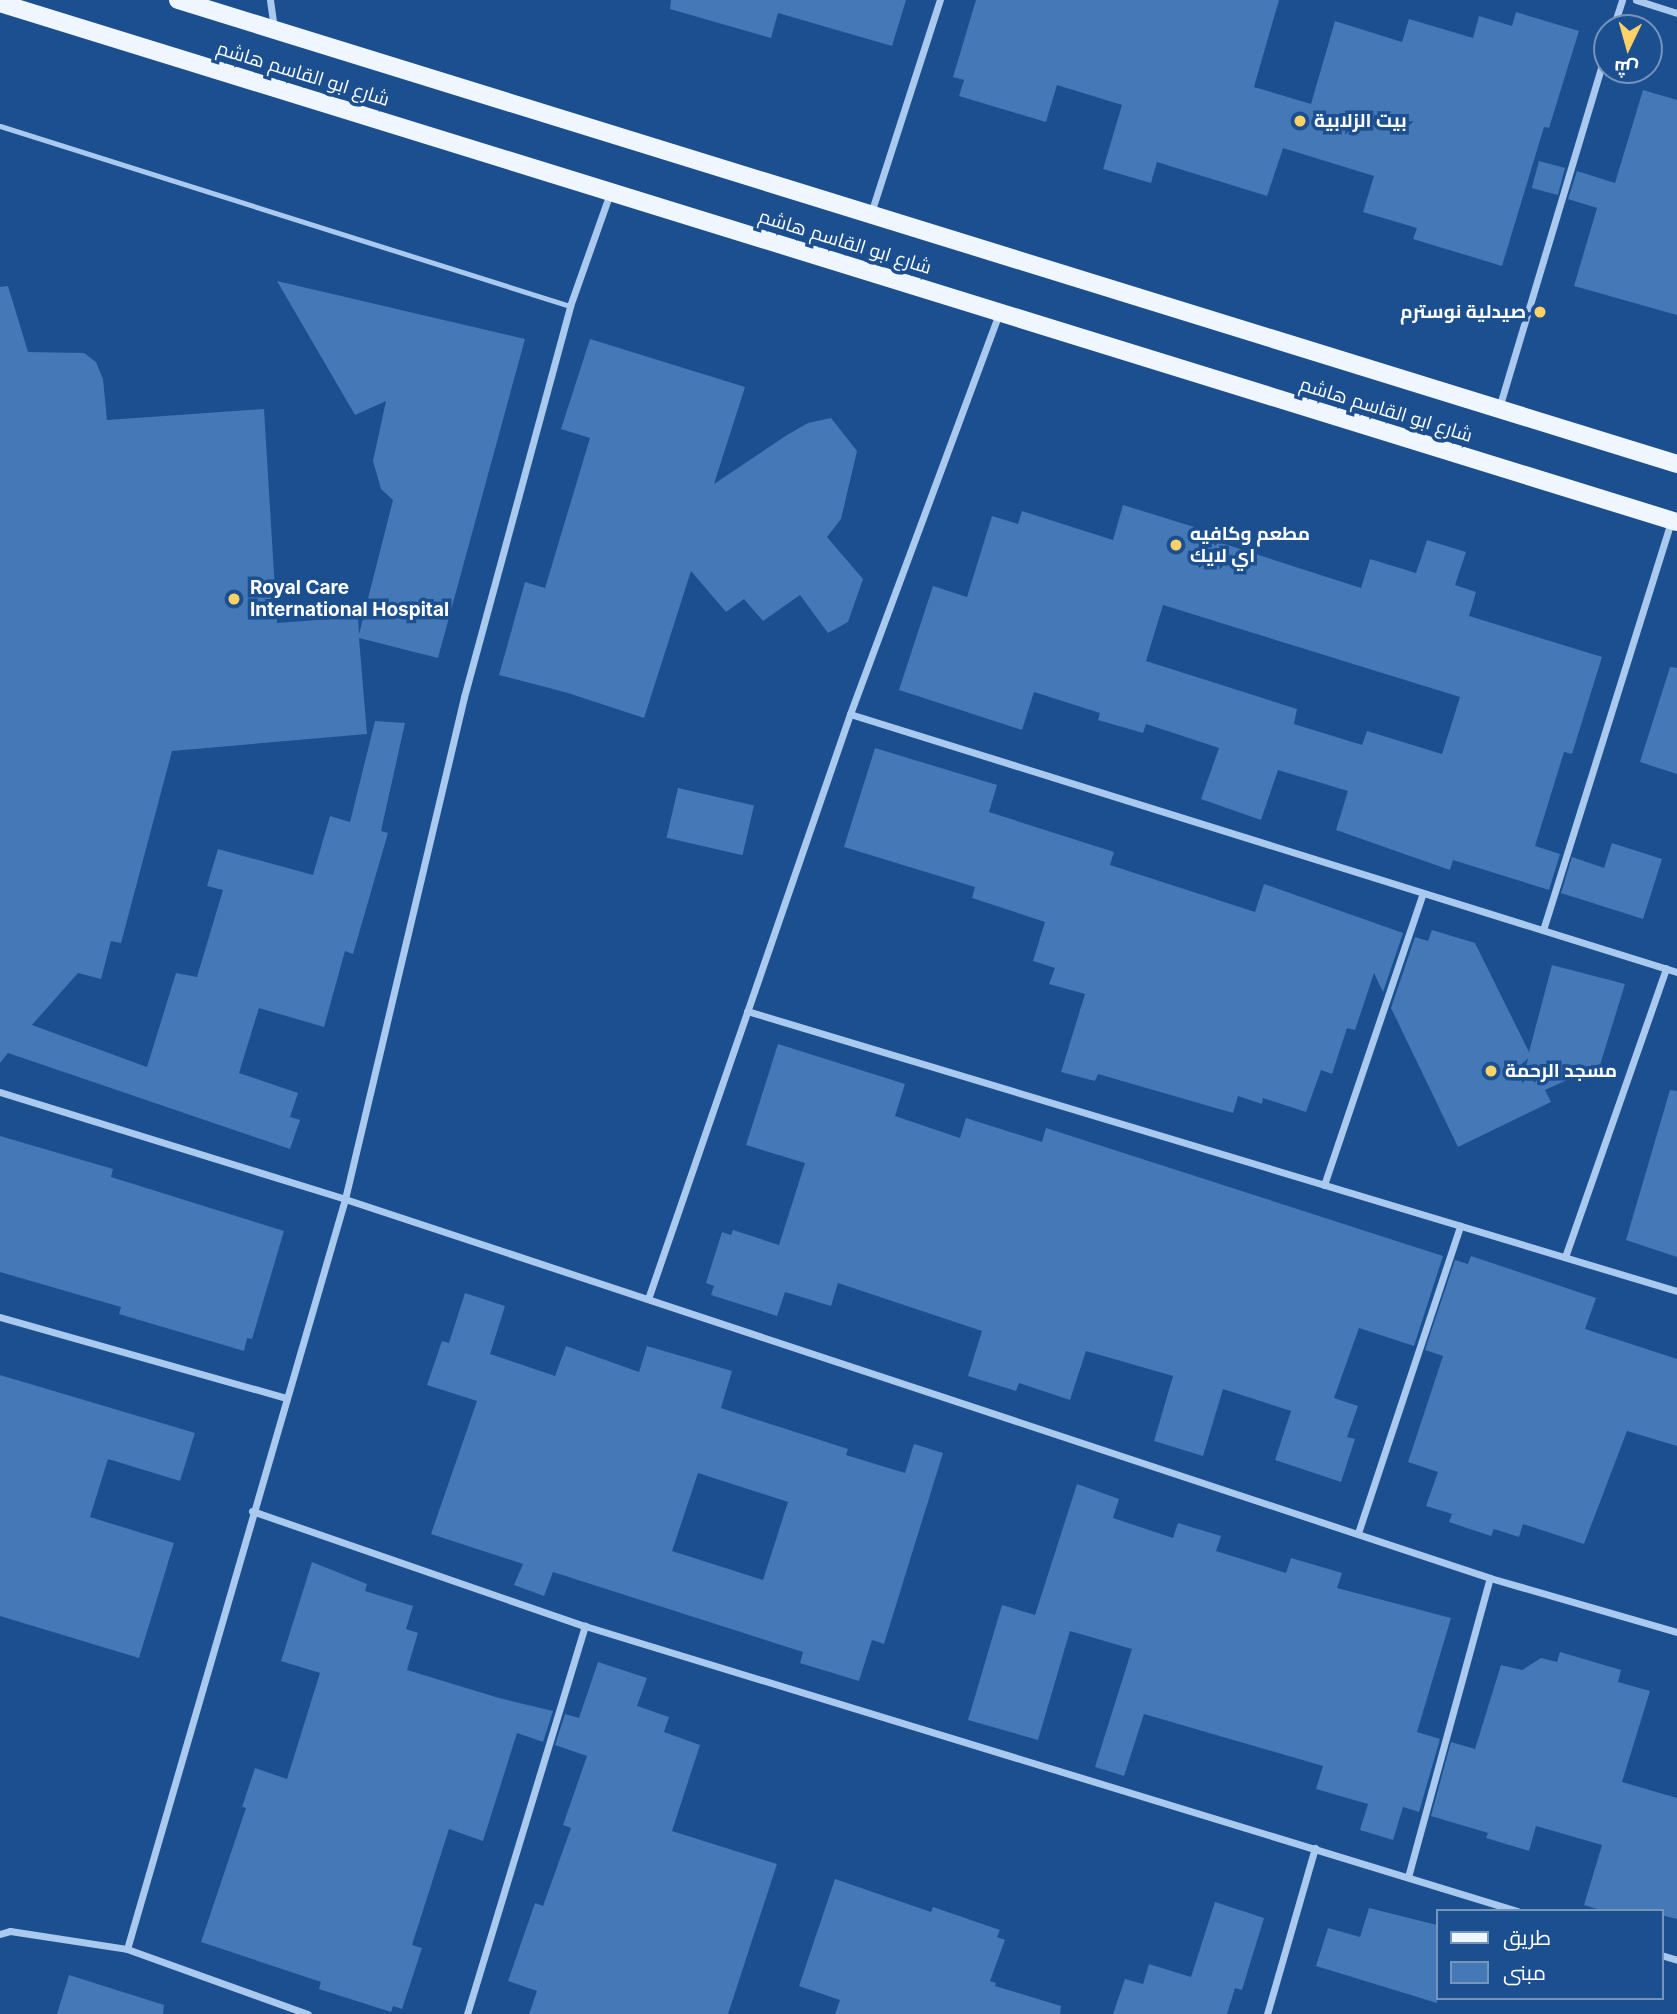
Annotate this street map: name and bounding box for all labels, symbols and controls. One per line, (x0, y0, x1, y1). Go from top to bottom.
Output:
north arrow (1593, 14, 1663, 84)
street label: شارع ابو القاسم هاشم (214, 37, 392, 111)
text: ش (1613, 56, 1639, 81)
place label: بيت الزلابية (1314, 110, 1407, 132)
marker: بيت الزلابية (1292, 113, 1308, 129)
street label: شارع ابو القاسم هاشم (756, 205, 934, 279)
place label: صيدلية نوسترم (1400, 301, 1526, 323)
marker: صيدلية نوسترم (1532, 304, 1548, 320)
street label: شارع ابو القاسم هاشم (1297, 373, 1475, 447)
place label: مطعم وكافيه اي لايك (1190, 523, 1310, 567)
marker: مطعم وكافيه اي لايك (1168, 537, 1184, 553)
place label: Royal Care International Hospital (250, 577, 449, 621)
marker: Royal Care International Hospital (224, 589, 244, 609)
place label: مسجد الرحمة (1505, 1060, 1617, 1082)
marker: مسجد الرحمة (1483, 1063, 1499, 1079)
legend (1436, 1909, 1663, 2000)
text: طريق (1503, 1925, 1551, 1950)
text: مبنى (1503, 1960, 1546, 1985)

